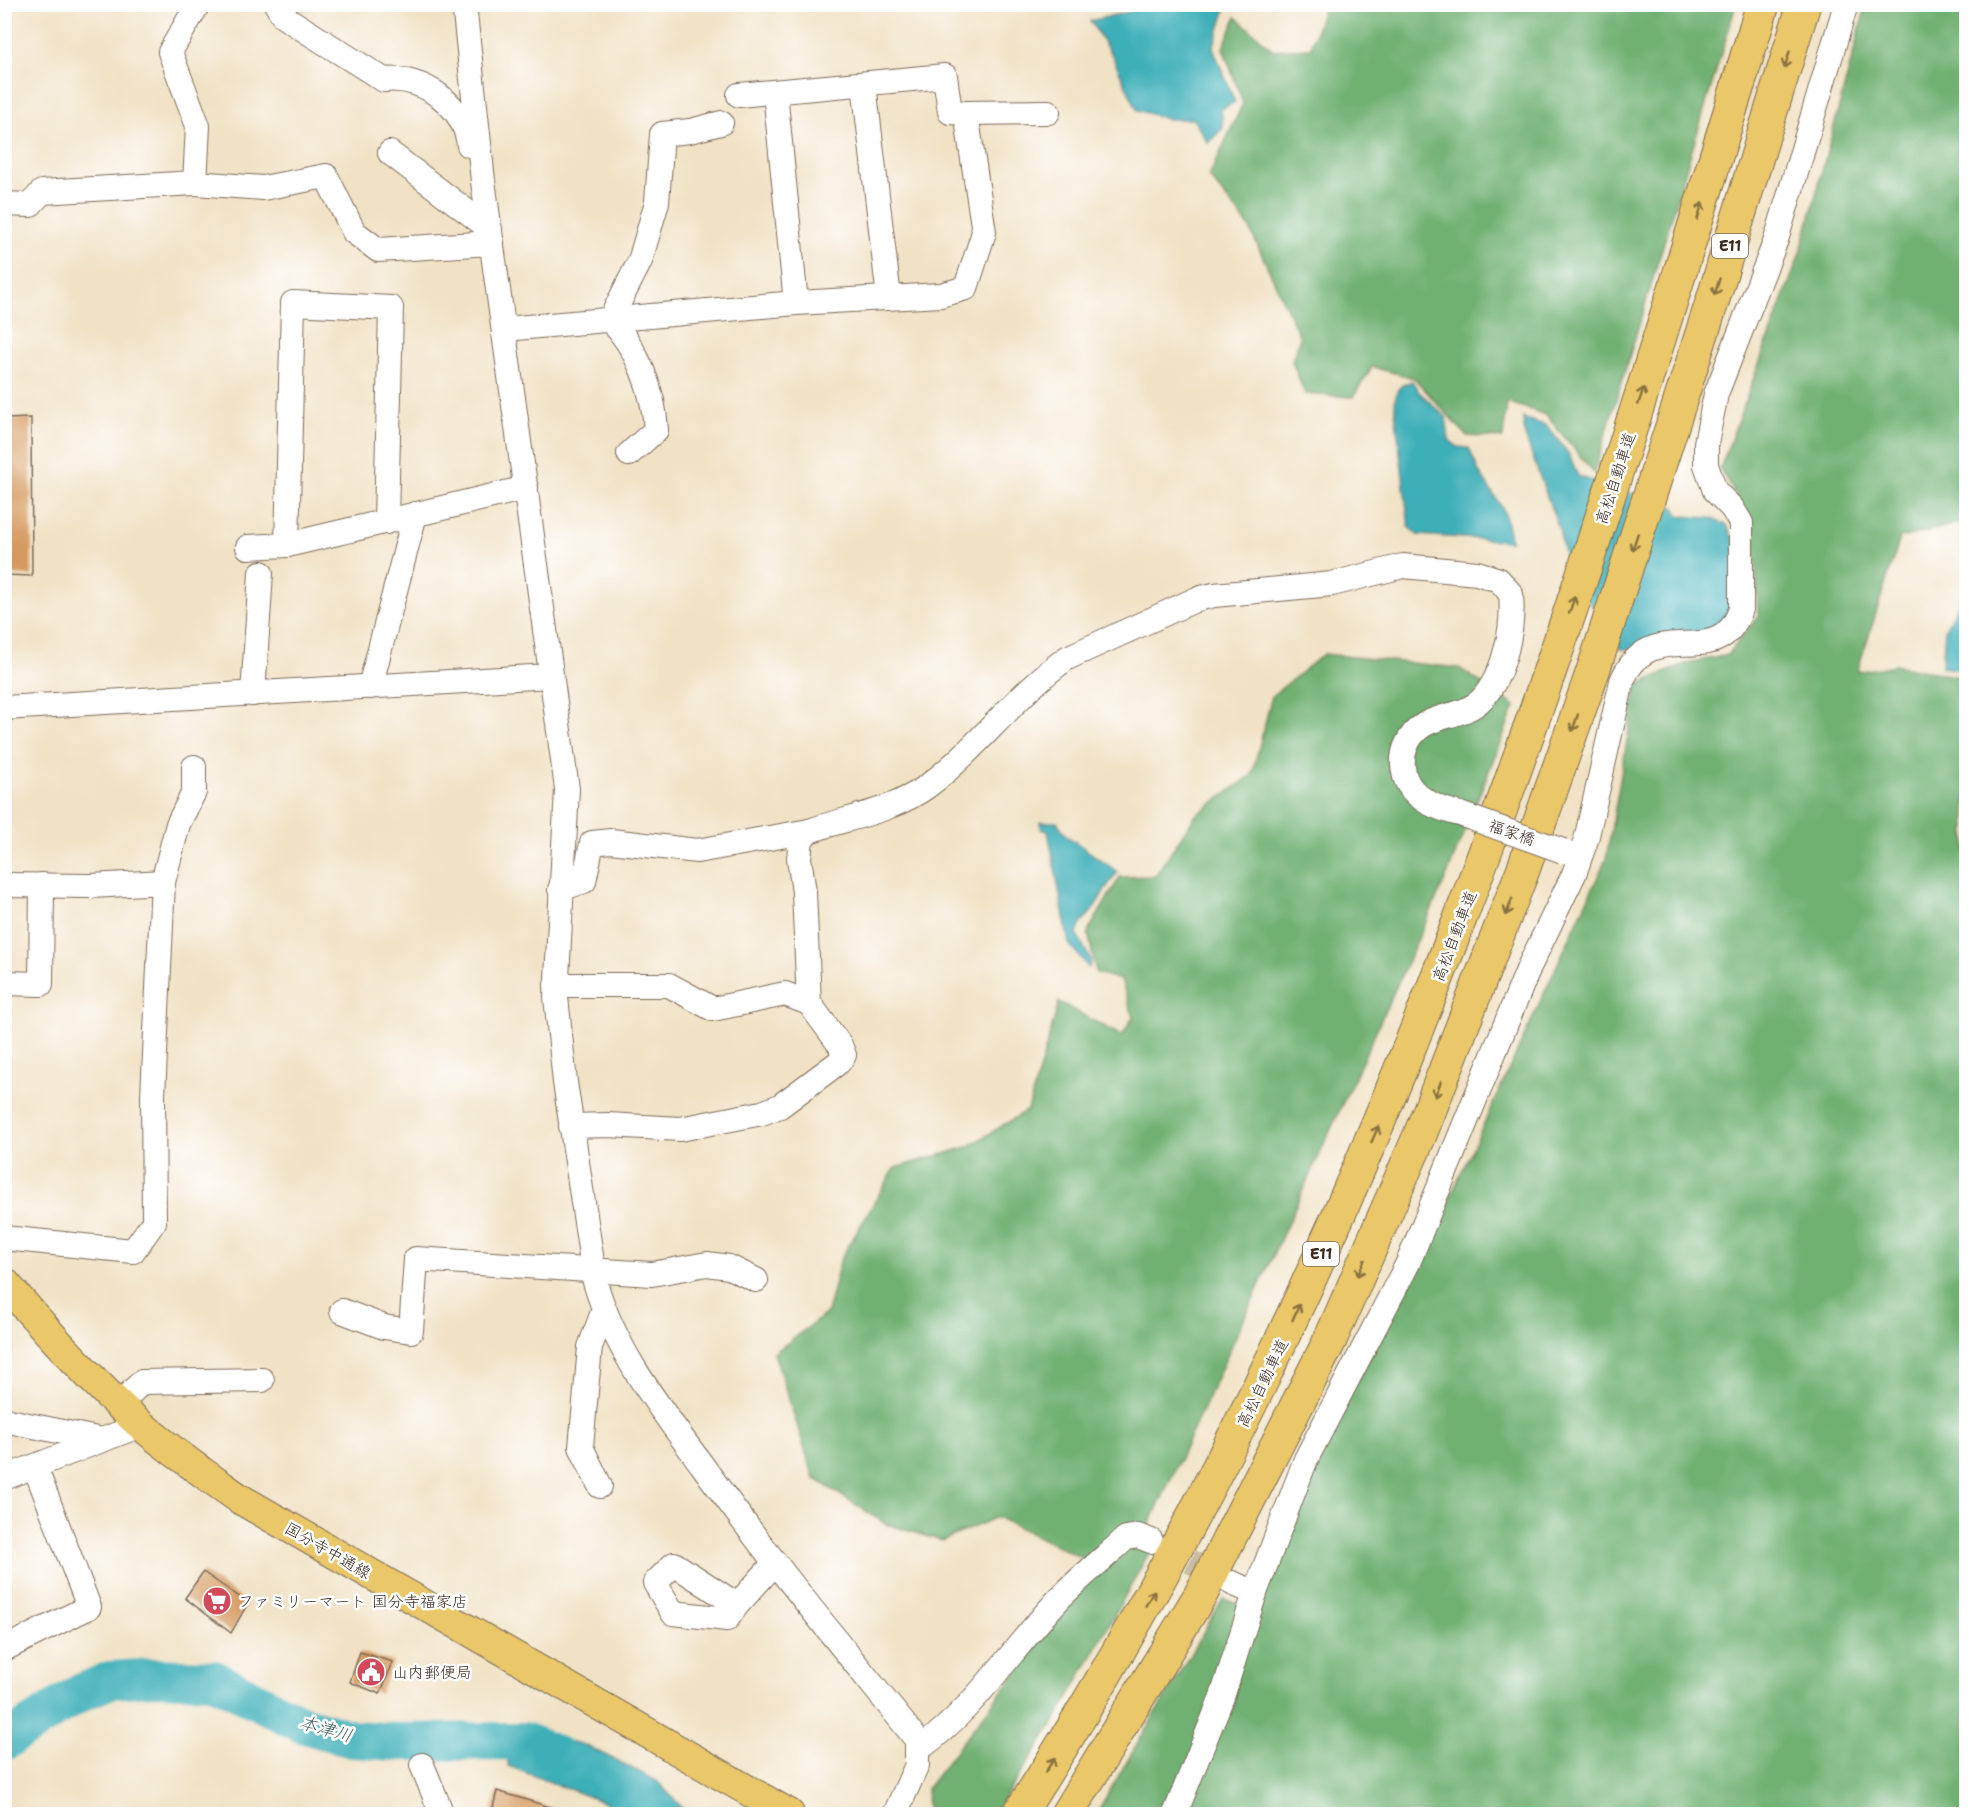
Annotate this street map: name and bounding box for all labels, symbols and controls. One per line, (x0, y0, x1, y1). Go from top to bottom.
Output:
one-way arrow (1781, 50, 1792, 69)
one-way arrow (1695, 201, 1706, 220)
road number: E11 (1712, 234, 1748, 258)
one-way arrow (1711, 277, 1722, 296)
one-way arrow (1636, 387, 1647, 406)
street label: 高松自動車道 (1591, 429, 1640, 527)
one-way arrow (1629, 532, 1640, 551)
one-way arrow (1568, 596, 1579, 615)
one-way arrow (1568, 714, 1579, 732)
street label: 福家橋 (1486, 815, 1538, 850)
street label: 高松自動車道 (1427, 888, 1481, 985)
one-way arrow (1503, 897, 1514, 916)
one-way arrow (1432, 1079, 1443, 1097)
one-way arrow (1370, 1125, 1381, 1143)
road number: E11 (1303, 1242, 1339, 1266)
one-way arrow (1355, 1259, 1366, 1277)
one-way arrow (1291, 1303, 1302, 1322)
street label: 高松自動車道 (1232, 1335, 1293, 1431)
street label: 国分寺中通線 (281, 1517, 375, 1584)
supermarket icon: ファミリーマート 国分寺福家店 (201, 1585, 233, 1617)
one-way arrow (1144, 1590, 1156, 1607)
place label: ファミリーマート 国分寺福家店 (238, 1591, 468, 1612)
public building icon: 山内郵便局 (355, 1656, 387, 1688)
place label: 山内郵便局 (392, 1662, 472, 1683)
water label: 本津川 (297, 1710, 355, 1748)
one-way arrow (1044, 1757, 1057, 1774)

